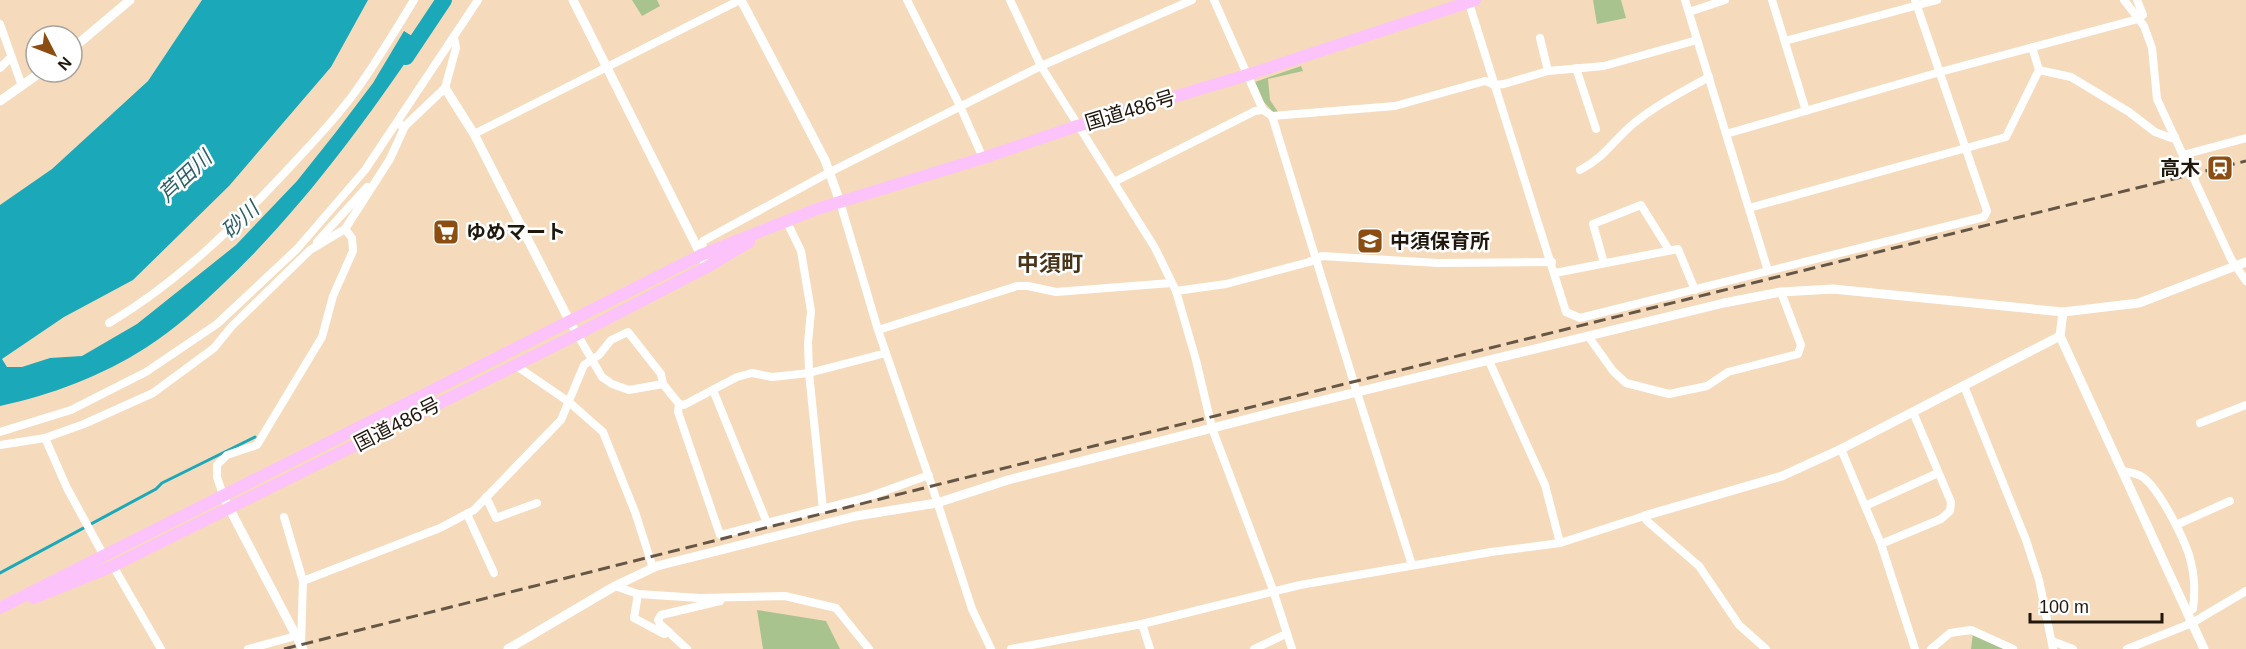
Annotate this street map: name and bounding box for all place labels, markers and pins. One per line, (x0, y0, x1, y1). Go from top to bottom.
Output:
station icon: 高木 (2205, 153, 2235, 183)
place label: 高木 (2160, 157, 2200, 179)
supermarket icon: ゆめマート (431, 217, 461, 247)
place label: ゆめマート (466, 221, 566, 243)
school or university icon: 中須保育所 (1355, 226, 1385, 256)
place label: 中須保育所 (1390, 230, 1490, 252)

